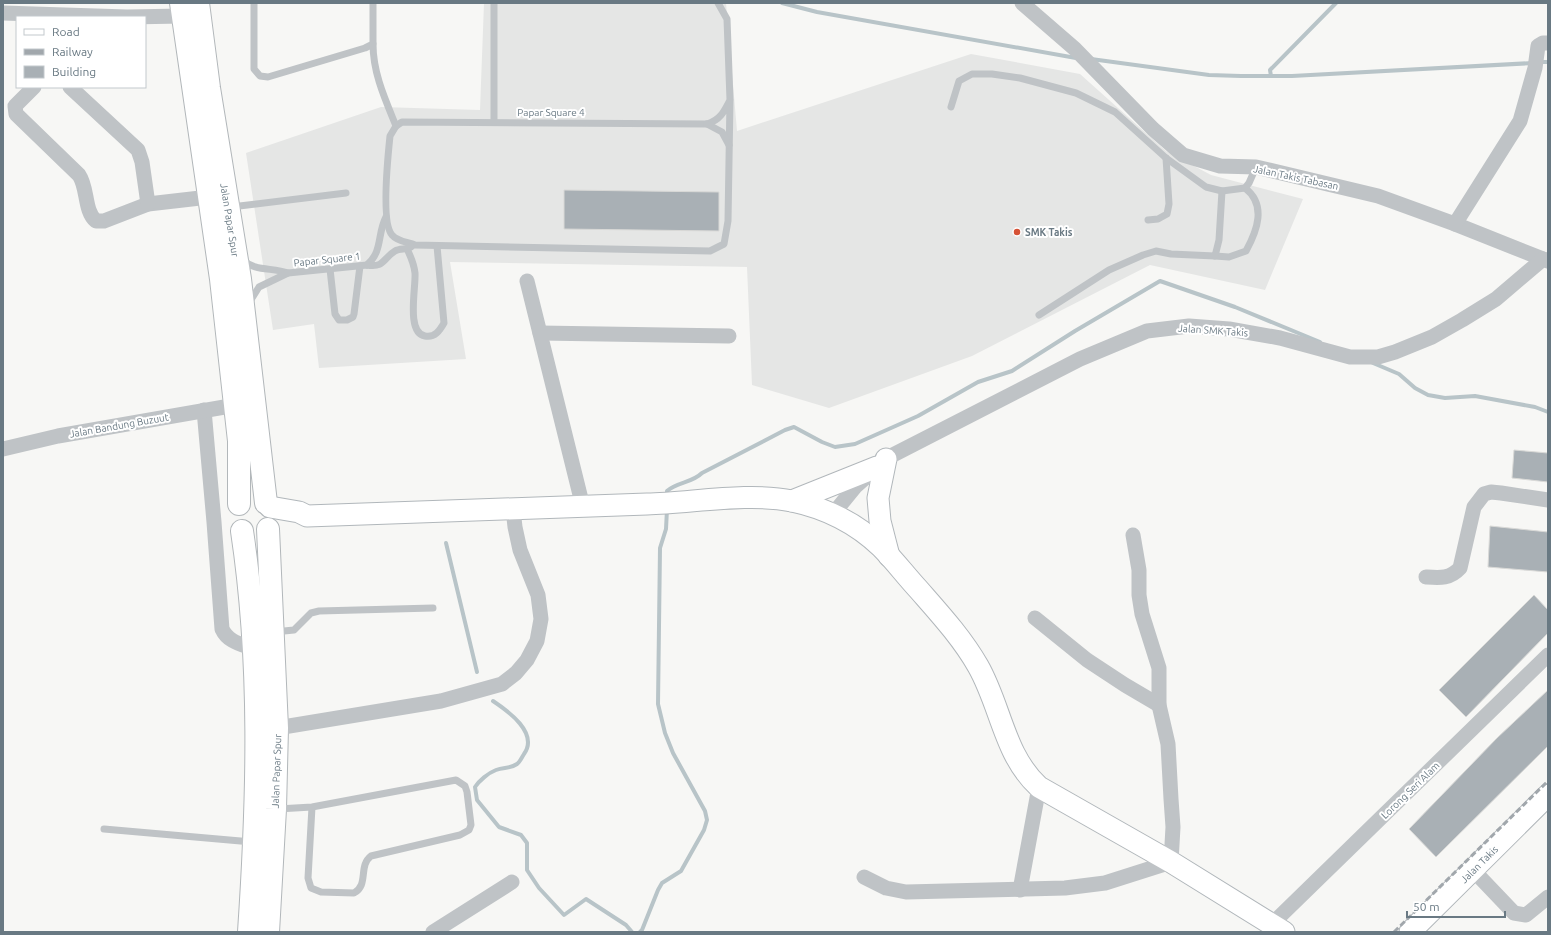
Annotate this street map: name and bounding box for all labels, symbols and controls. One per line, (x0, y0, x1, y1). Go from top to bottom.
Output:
legend (16, 16, 146, 88)
text: Road (52, 25, 80, 38)
text: Railway (52, 45, 93, 58)
text: Building (52, 65, 96, 78)
street label: Papar Square 4 (517, 107, 585, 118)
street label: Jalan Takis Tabasan (1252, 163, 1339, 192)
street label: Jalan Papar Spur (218, 182, 241, 258)
marker: SMK Takis (1012, 227, 1022, 237)
place label: SMK Takis (1025, 227, 1073, 238)
street label: Papar Square 1 (293, 251, 361, 268)
street label: Jalan SMK Takis (1178, 323, 1248, 338)
street label: Jalan Bandung Buzuut (69, 411, 170, 440)
street label: Jalan Papar Spur (270, 733, 283, 808)
street label: Lorong Seri Alam (1379, 760, 1442, 821)
street label: Jalan Takis (1458, 843, 1500, 885)
scale bar (1407, 893, 1505, 919)
text: 50 m (1413, 900, 1440, 913)

